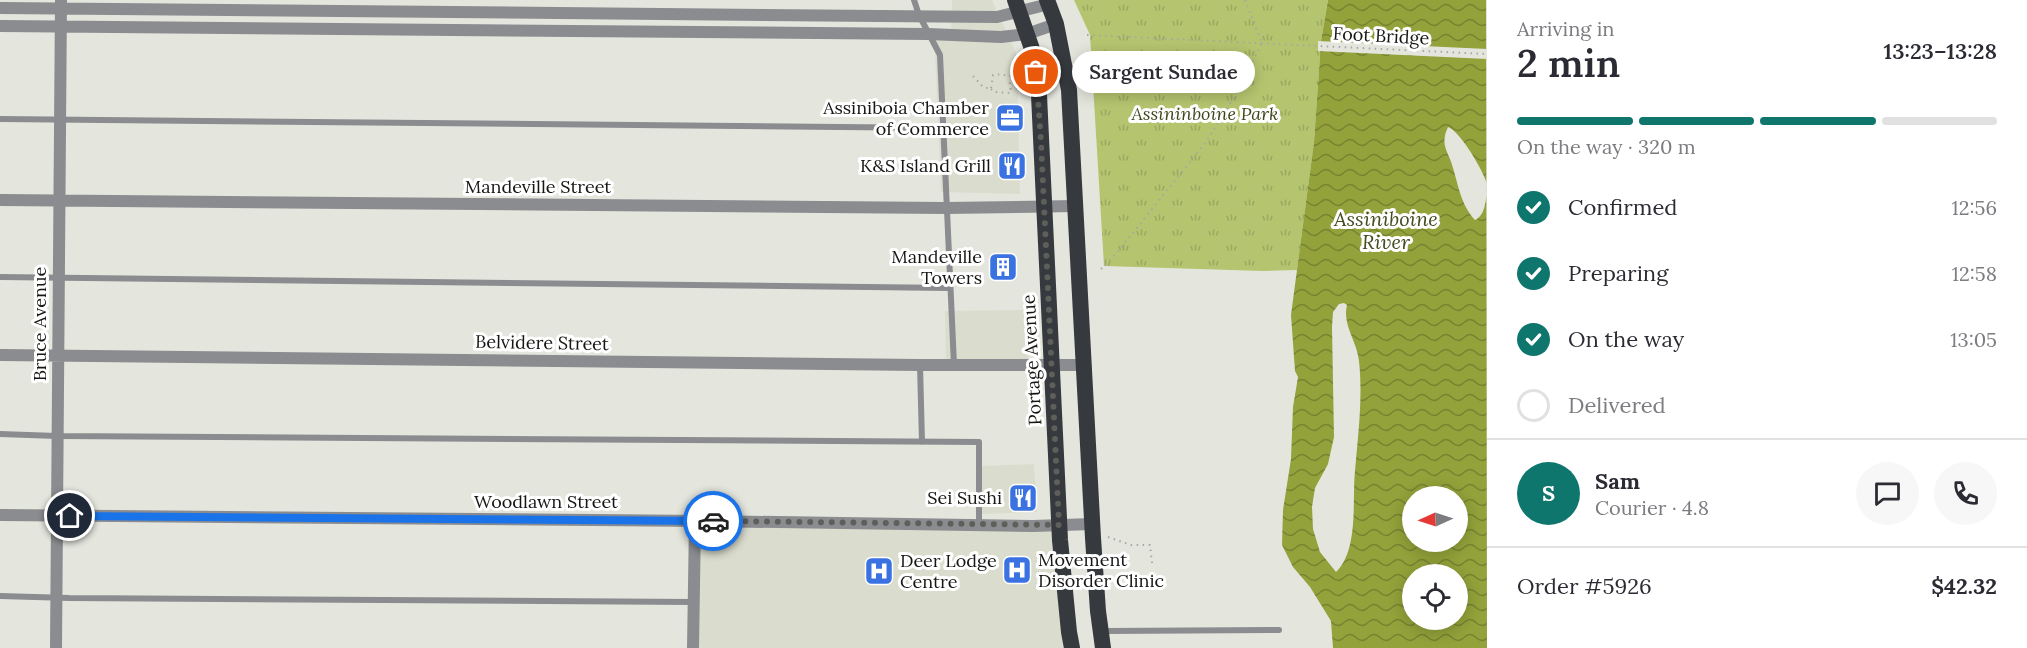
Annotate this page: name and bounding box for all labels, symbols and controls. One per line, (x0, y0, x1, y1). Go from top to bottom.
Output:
text: Arriving in (1517, 16, 1614, 41)
street label: Foot Bridge (1332, 21, 1430, 50)
text: 13:23–13:28 (1884, 37, 1997, 65)
text: 2 min (1517, 38, 1620, 88)
pin (1010, 46, 1061, 97)
callout: Sargent Sundae (1072, 51, 1255, 93)
icon: bag (1019, 55, 1052, 88)
text: Sargent Sundae (1089, 59, 1238, 84)
place label: Assiniboia Chamber of Commerce (822, 96, 989, 140)
office icon: Assiniboia Chamber of Commerce (994, 102, 1026, 134)
park label: Assininboine Park (1131, 102, 1278, 125)
text: On the way · 320 m (1517, 134, 1696, 159)
restaurant icon: K&S Island Grill (996, 150, 1028, 182)
place label: K&S Island Grill (860, 154, 991, 177)
street label: Mandeville Street (465, 175, 611, 198)
icon: check (1517, 191, 1550, 224)
text: Confirmed (1568, 193, 1677, 221)
text: 12:56 (1952, 195, 1997, 220)
water label: Assiniboine River (1333, 206, 1438, 254)
place label: Mandeville Towers (891, 245, 982, 289)
building icon: Mandeville Towers (987, 251, 1019, 283)
icon: check (1517, 257, 1550, 290)
text: Preparing (1568, 259, 1668, 287)
text: 12:58 (1952, 261, 1997, 286)
street label: Bruce Avenue (28, 266, 51, 381)
street label: Portage Avenue (1017, 294, 1046, 426)
icon: check (1517, 323, 1550, 356)
text: On the way (1568, 325, 1684, 353)
text: 13:05 (1950, 327, 1997, 352)
street label: Belvidere Street (475, 330, 609, 355)
text: Delivered (1568, 391, 1666, 419)
button: chat (1856, 462, 1919, 525)
button: phone (1934, 462, 1997, 525)
text: Sam (1595, 467, 1640, 495)
text: S (1542, 479, 1555, 507)
restaurant icon: Sei Sushi (1007, 482, 1039, 514)
place label: Sei Sushi (927, 486, 1002, 509)
north arrow (1402, 486, 1468, 552)
map controls (1402, 486, 1468, 630)
pin (44, 490, 95, 541)
street label: Woodlawn Street (474, 490, 618, 513)
courier (683, 491, 743, 551)
text: Courier · 4.8 (1595, 495, 1709, 520)
icon: home (53, 499, 86, 532)
icon: car (697, 505, 730, 538)
place label: Movement Disorder Clinic (1038, 548, 1164, 592)
place label: Deer Lodge Centre (900, 549, 997, 593)
hospital icon: Movement Disorder Clinic (1001, 554, 1033, 586)
hospital icon: Deer Lodge Centre (863, 555, 895, 587)
button: locate (1402, 564, 1468, 630)
text: Order #5926 (1517, 572, 1652, 600)
text: $42.32 (1931, 572, 1997, 600)

